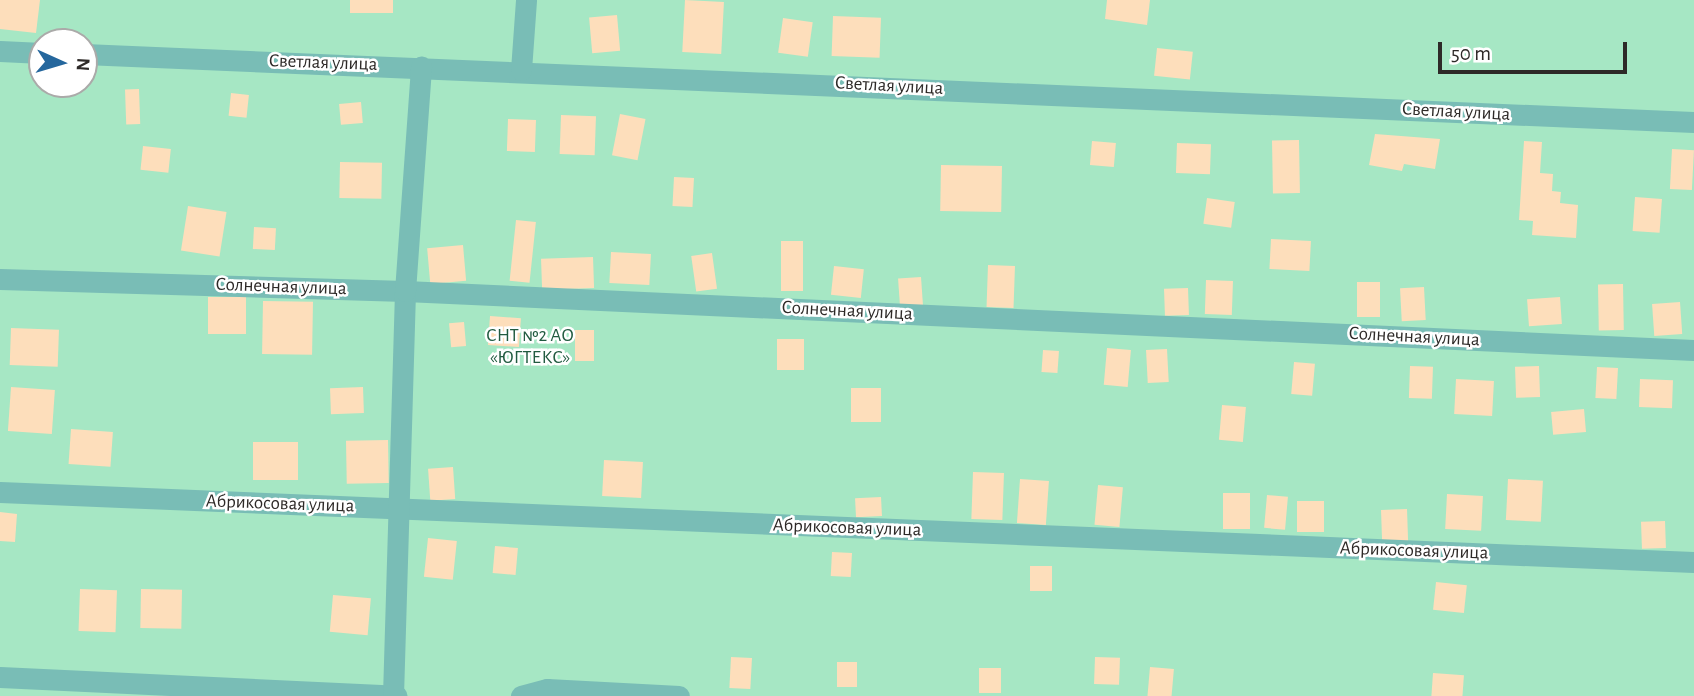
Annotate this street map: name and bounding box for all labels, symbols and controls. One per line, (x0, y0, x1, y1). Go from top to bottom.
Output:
north arrow (28, 28, 98, 98)
scale bar (1442, 28, 1631, 72)
text: 50 m (1451, 43, 1491, 64)
street label: Светлая улица (268, 50, 378, 76)
text: N (73, 57, 92, 72)
street label: Светлая улица (834, 72, 944, 100)
street label: Светлая улица (1401, 98, 1511, 126)
street label: Солнечная улица (215, 273, 347, 301)
street label: Солнечная улица (781, 296, 913, 326)
street label: Солнечная улица (1348, 322, 1480, 352)
park label: СНТ №2 АО «ЮГТЕКС» (486, 325, 574, 369)
street label: Абрикосовая улица (205, 490, 355, 518)
street label: Абрикосовая улица (772, 514, 922, 542)
street label: Абрикосовая улица (1339, 537, 1489, 565)

